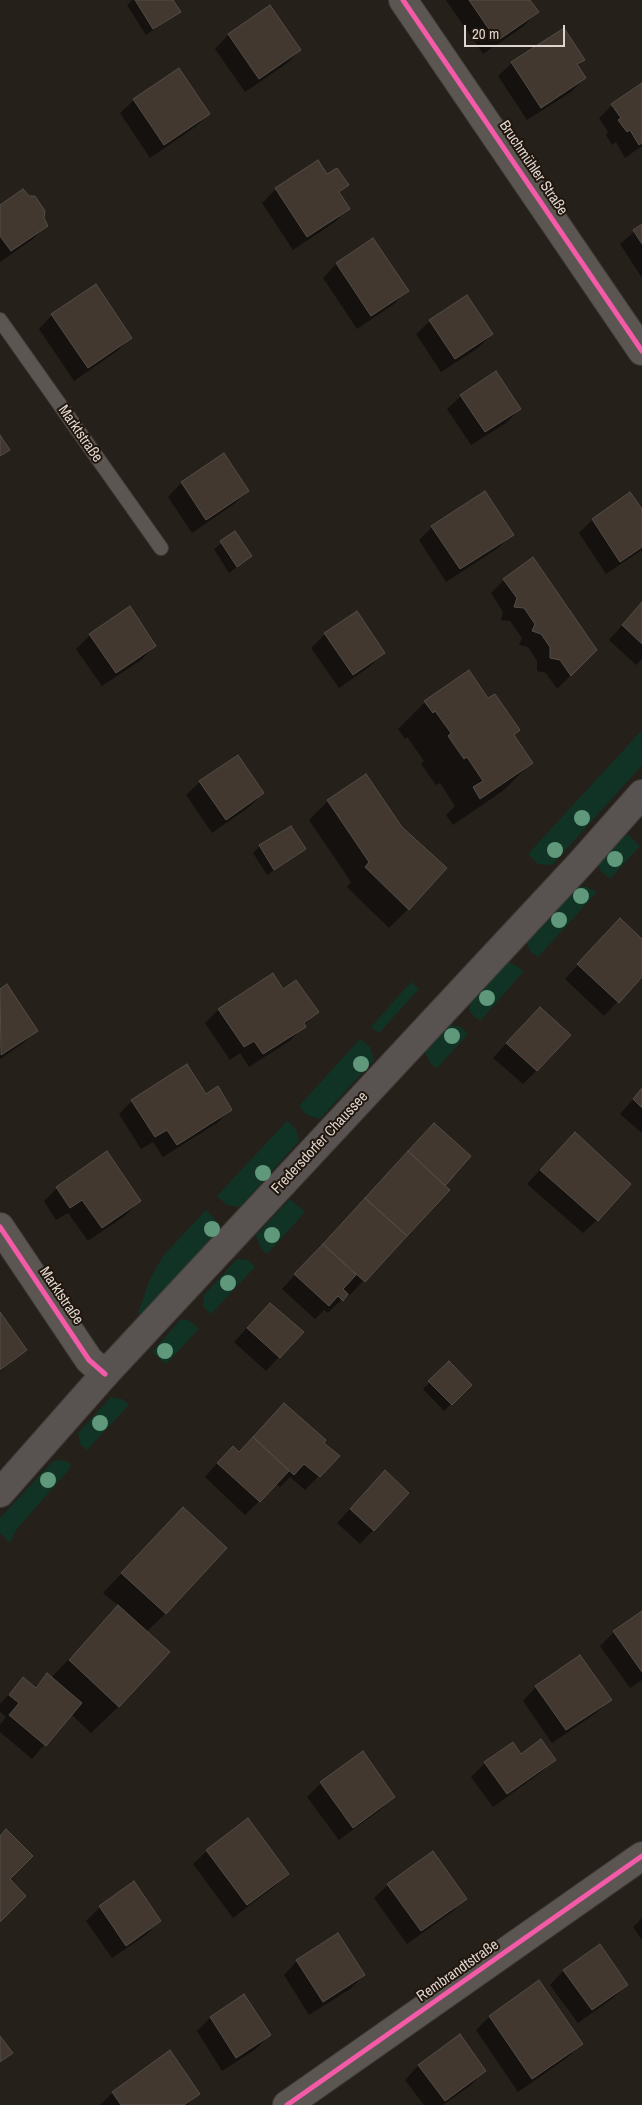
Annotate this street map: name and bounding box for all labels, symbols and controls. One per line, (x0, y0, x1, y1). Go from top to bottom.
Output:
scale bar (467, 15, 568, 47)
text: 20 m (472, 23, 499, 44)
street label: Bruchmühler Straße (495, 117, 571, 219)
street label: Marktstraße (54, 402, 106, 466)
street label: Fredersdorfer Chaussee (268, 1088, 372, 1198)
street label: Marktstraße (35, 1264, 87, 1328)
street label: Rembrandtstraße (414, 1936, 502, 2006)

